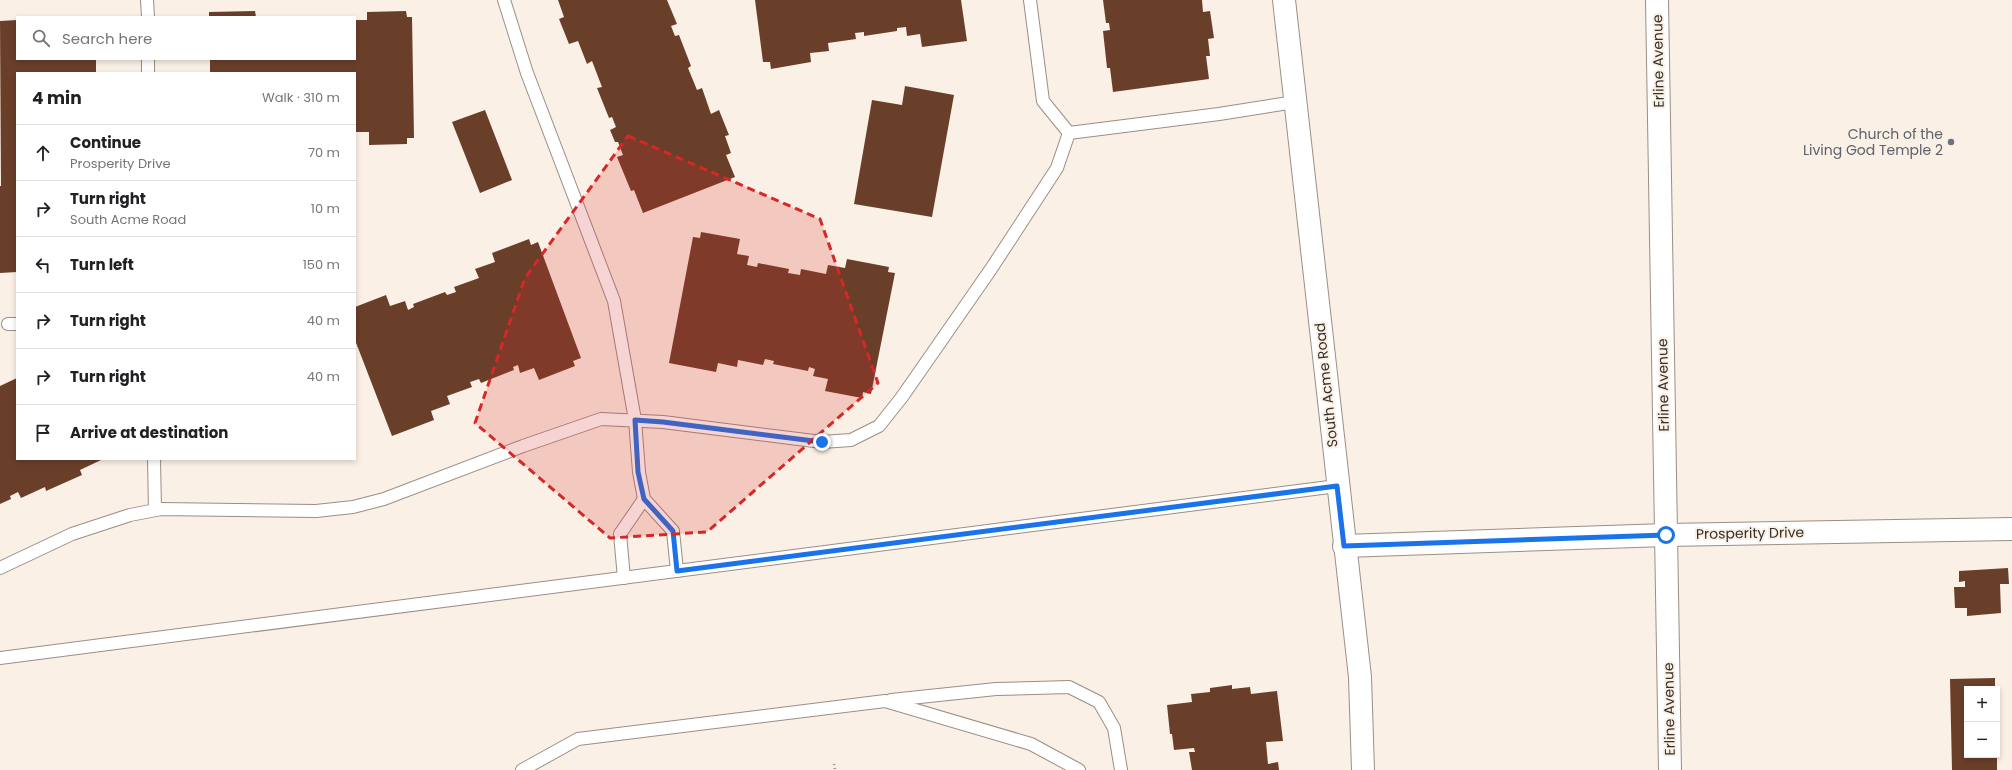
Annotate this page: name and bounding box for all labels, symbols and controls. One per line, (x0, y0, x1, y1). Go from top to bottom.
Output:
street label: Erline Avenue (1647, 14, 1669, 108)
search box (16, 16, 356, 60)
icon: search (30, 27, 52, 49)
text: Search here (62, 28, 152, 49)
text: 4 min (32, 86, 82, 110)
text: Walk · 310 m (262, 88, 340, 107)
place label: Church of the Living God Temple 2 (1803, 124, 1943, 160)
text: Continue (70, 132, 141, 153)
marker: Church of the Living God Temple 2 (1946, 137, 1956, 147)
icon: ahead (32, 142, 54, 164)
text: 70 m (308, 143, 340, 162)
text: Prosperity Drive (70, 154, 171, 173)
text: Turn right (70, 188, 146, 209)
icon: right (32, 198, 54, 220)
text: 10 m (311, 199, 340, 218)
text: South Acme Road (70, 210, 186, 229)
icon: left (32, 254, 54, 276)
text: Turn left (70, 254, 134, 275)
text: 150 m (303, 255, 340, 274)
icon: right (32, 310, 54, 332)
text: Turn right (70, 310, 146, 331)
text: 40 m (307, 311, 340, 330)
street label: South Acme Road (1310, 322, 1342, 448)
street label: Erline Avenue (1652, 338, 1674, 432)
icon: right (32, 366, 54, 388)
text: Turn right (70, 366, 146, 387)
text: 40 m (307, 367, 340, 386)
icon: arrive (32, 422, 54, 444)
text: Arrive at destination (70, 422, 228, 443)
route end (813, 433, 831, 451)
street label: Prosperity Drive (1696, 522, 1805, 544)
route start (1657, 526, 1675, 544)
street label: Erline Avenue (1658, 662, 1680, 756)
map controls (1964, 686, 2000, 758)
button: + (1964, 686, 2000, 722)
button: − (1964, 722, 2000, 758)

